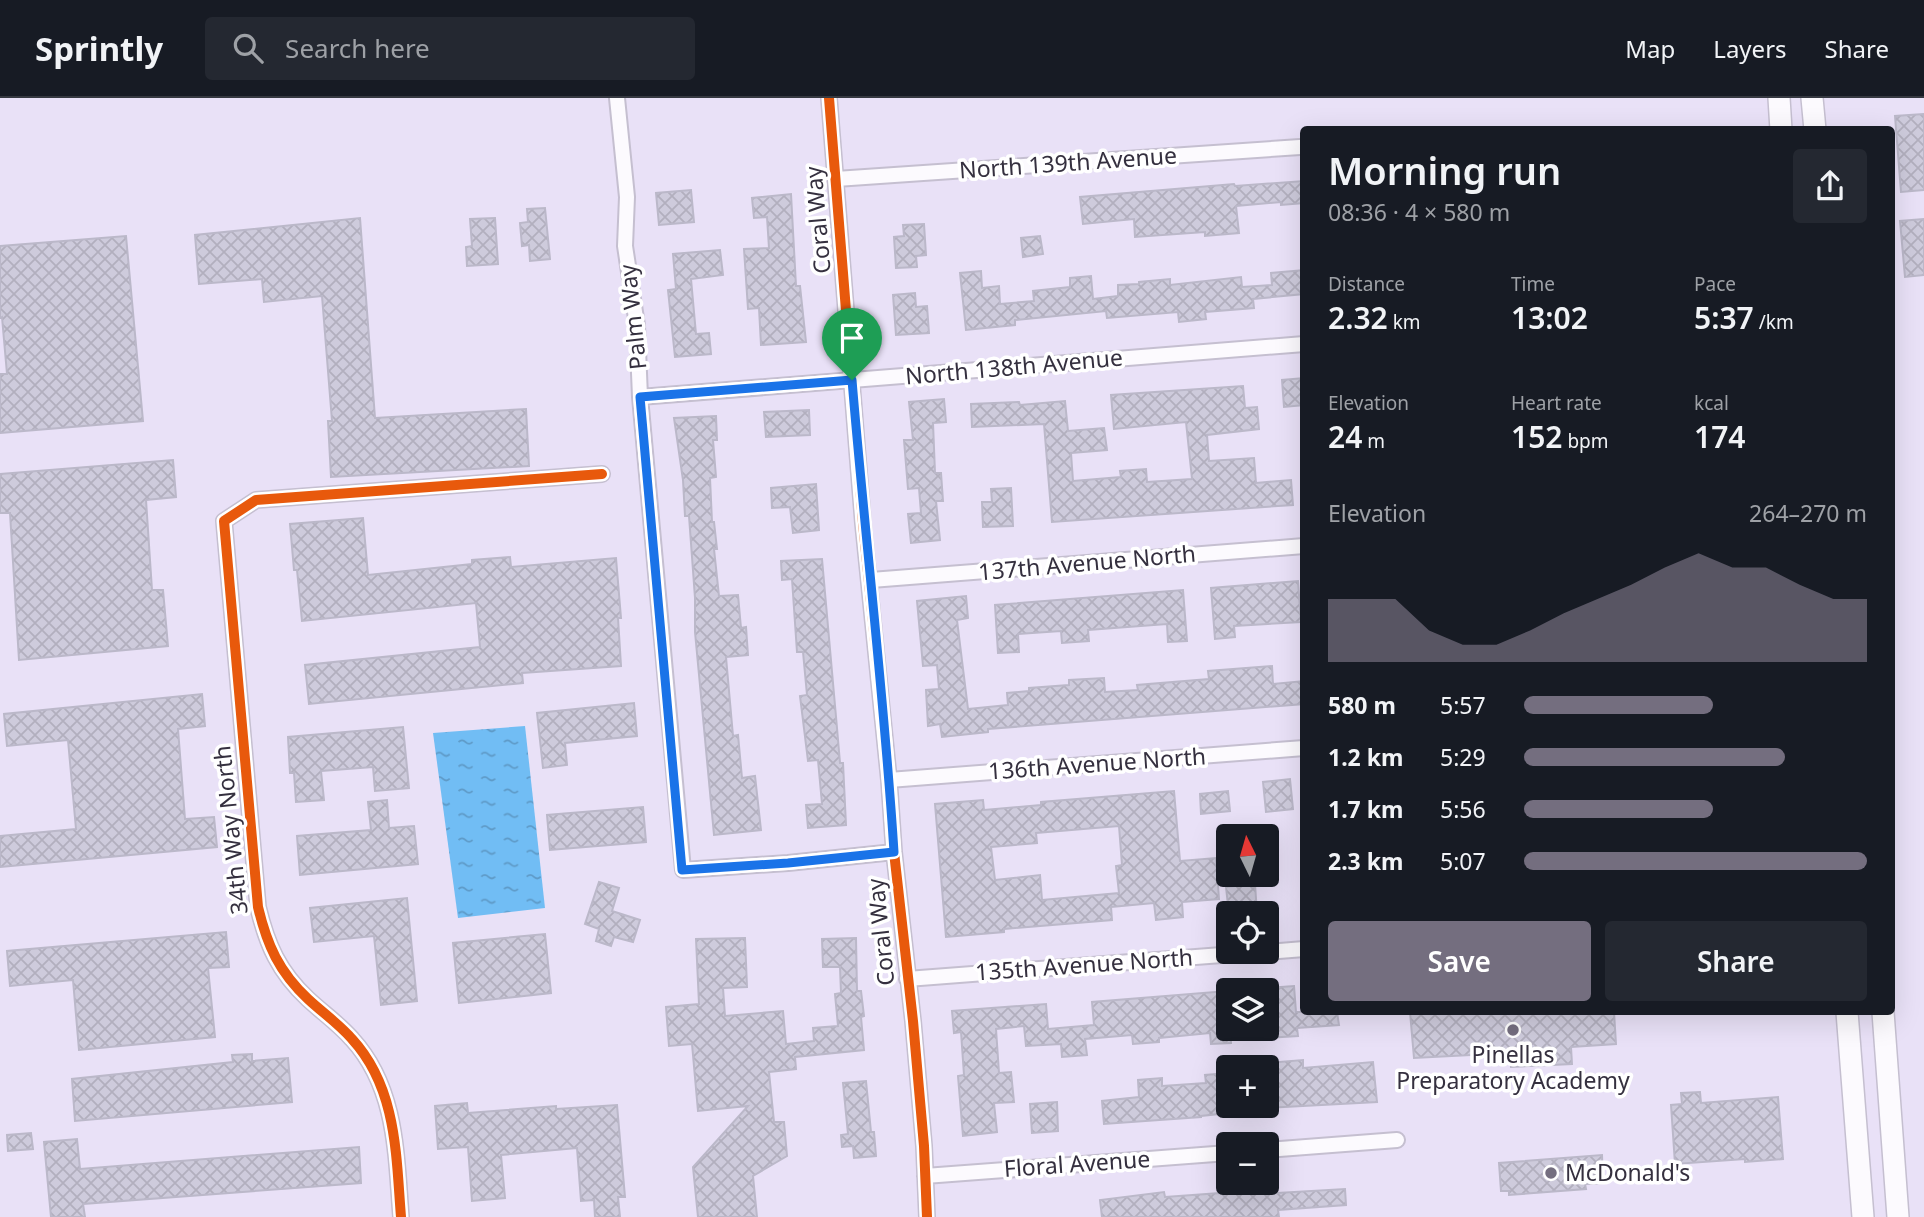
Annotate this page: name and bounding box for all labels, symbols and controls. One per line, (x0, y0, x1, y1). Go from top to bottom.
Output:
search box (205, 17, 695, 80)
text: Sprintly (35, 26, 163, 71)
icon: search (229, 29, 267, 67)
text: Search here (285, 30, 430, 66)
text: Map (1625, 32, 1675, 65)
text: Layers (1713, 32, 1787, 65)
text: Share (1825, 32, 1889, 65)
street label: North 139th Avenue (958, 138, 1178, 186)
text: Morning run (1328, 144, 1561, 196)
button: share (1793, 149, 1867, 223)
street label: Coral Way (796, 165, 838, 275)
text: 08:36 · 4 × 580 m (1328, 196, 1510, 228)
street label: Palm Way (611, 263, 653, 371)
text: Distance (1328, 271, 1405, 297)
text: Time (1511, 271, 1555, 297)
text: Pace (1694, 271, 1736, 297)
text: 2.32 (1328, 297, 1388, 338)
text: 13:02 (1511, 297, 1588, 338)
text: 5:37 (1694, 297, 1754, 338)
pin (822, 308, 882, 380)
text: km (1388, 309, 1421, 335)
text: /km (1754, 309, 1794, 335)
icon: arrive (833, 319, 871, 357)
street label: North 138th Avenue (904, 341, 1124, 391)
text: Elevation (1328, 390, 1409, 416)
text: Heart rate (1511, 390, 1602, 416)
text: kcal (1694, 390, 1729, 416)
text: 24 (1328, 416, 1362, 457)
text: 152 (1511, 416, 1562, 457)
text: 174 (1694, 416, 1745, 457)
text: m (1362, 428, 1385, 454)
text: bpm (1562, 428, 1609, 454)
text: Elevation (1328, 497, 1426, 529)
text: 264–270 m (1749, 497, 1867, 529)
street label: 137th Avenue North (977, 537, 1197, 587)
text: 580 m (1328, 689, 1396, 721)
text: 5:57 (1440, 689, 1486, 721)
street label: 136th Avenue North (987, 739, 1207, 787)
text: 1.2 km (1328, 741, 1403, 773)
text: 5:29 (1440, 741, 1486, 773)
street label: 34th Way North (205, 744, 255, 916)
text: 1.7 km (1328, 793, 1403, 825)
text: 5:56 (1440, 793, 1486, 825)
north arrow (1216, 824, 1279, 887)
map controls (1216, 824, 1279, 1195)
text: 2.3 km (1328, 845, 1403, 877)
text: 5:07 (1440, 845, 1486, 877)
street label: Coral Way (858, 877, 902, 987)
button: locate (1216, 901, 1279, 964)
button: Save (1328, 921, 1591, 1001)
button: Share (1605, 921, 1867, 1001)
street label: 135th Avenue North (974, 940, 1194, 988)
button: layers (1216, 978, 1279, 1041)
marker: Pinellas Preparatory Academy (1505, 1022, 1521, 1038)
place label: Pinellas Preparatory Academy (1396, 1038, 1630, 1096)
button: + (1216, 1055, 1279, 1118)
button: − (1216, 1132, 1279, 1195)
street label: Floral Avenue (1003, 1142, 1151, 1184)
place label: McDonald's (1565, 1156, 1690, 1188)
marker: McDonald's (1543, 1165, 1559, 1181)

